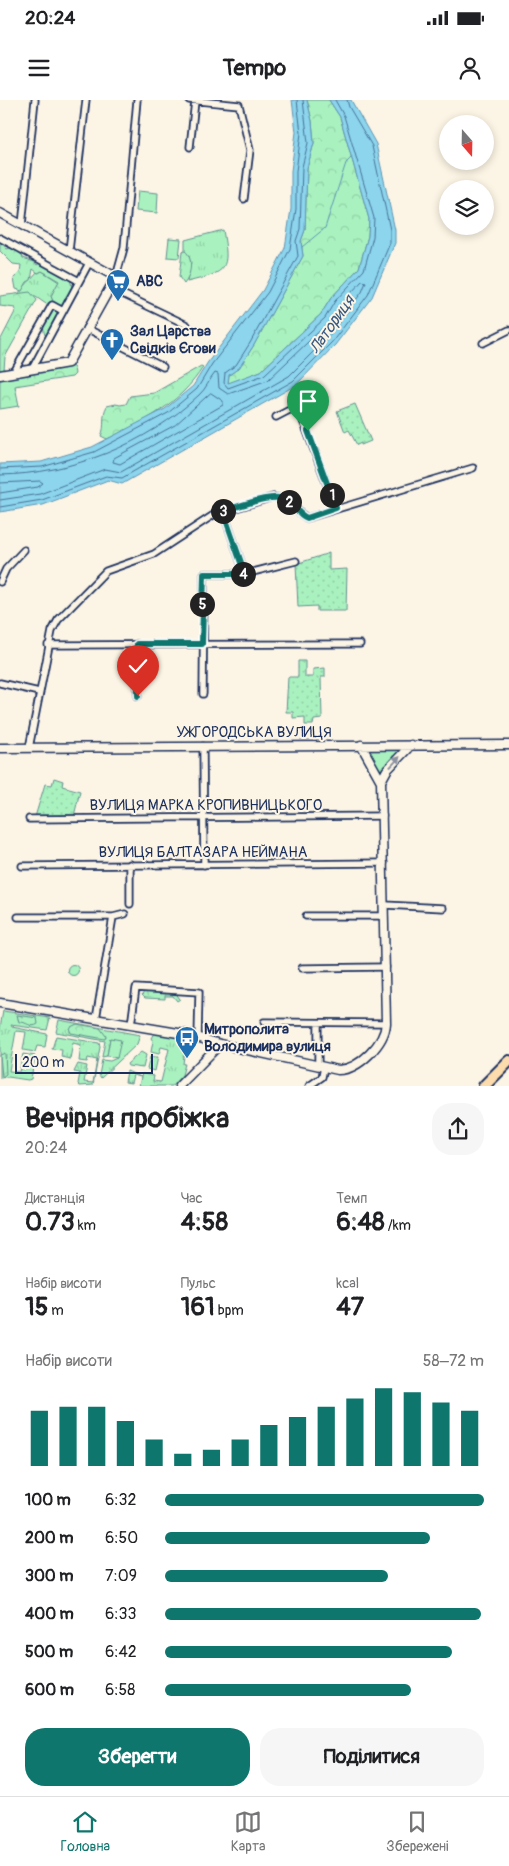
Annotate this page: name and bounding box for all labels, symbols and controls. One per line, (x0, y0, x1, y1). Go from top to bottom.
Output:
text: 20:24 (25, 6, 75, 30)
icon: menu (25, 54, 53, 82)
text: Tempo (223, 54, 286, 82)
icon: person (456, 54, 484, 82)
north arrow (439, 115, 494, 170)
map controls (439, 115, 494, 235)
button: layers (439, 180, 494, 235)
supermarket icon: ABC (105, 268, 131, 302)
place label: ABC (136, 272, 163, 291)
water label: Латориця (305, 291, 360, 357)
place label: Зал Царства Свідків Єгови (130, 322, 216, 358)
church icon: Зал Царства Свідків Єгови (99, 327, 125, 361)
pin (287, 380, 329, 431)
icon: arrive (294, 387, 322, 415)
pin: 1 (320, 482, 344, 508)
text: 1 (330, 487, 335, 504)
pin: 2 (276, 490, 302, 514)
text: 2 (286, 494, 293, 511)
pin: 3 (210, 498, 236, 524)
text: 3 (220, 503, 227, 520)
pin: 4 (230, 562, 256, 586)
text: 4 (239, 566, 248, 583)
pin: 5 (190, 592, 214, 616)
text: 5 (199, 596, 206, 613)
pin (117, 645, 159, 696)
icon: check (124, 652, 152, 680)
street label: УЖГОРОДСЬКА ВУЛИЦЯ (176, 723, 332, 742)
one-way arrow (389, 757, 401, 769)
street label: ВУЛИЦЯ МАРКА КРОПИВНИЦЬКОГО (90, 796, 322, 815)
street label: ВУЛИЦЯ БАЛТАЗАРА НЕЙМАНА (98, 843, 308, 862)
place label: Митрополита Володимира вулиця (204, 1020, 331, 1056)
bus stop icon: Митрополита Володимира вулиця (174, 1025, 200, 1059)
scale bar (15, 1051, 152, 1074)
text: 200 m (22, 1054, 64, 1071)
text: Вечірня пробіжка (25, 1101, 229, 1136)
button: share (432, 1103, 484, 1155)
text: 20:24 (25, 1138, 67, 1158)
text: Дистанція (25, 1190, 85, 1207)
text: Час (181, 1190, 203, 1207)
text: Темп (336, 1190, 367, 1207)
text: 0.73 (25, 1207, 75, 1238)
text: 4:58 (181, 1207, 228, 1238)
text: 6:48 (336, 1207, 385, 1238)
text: km (75, 1217, 96, 1234)
text: /km (385, 1217, 411, 1234)
text: Набір висоти (25, 1275, 101, 1292)
text: Пульс (181, 1275, 216, 1292)
text: kcal (336, 1275, 359, 1292)
text: 15 (25, 1292, 48, 1323)
text: 161 (181, 1292, 215, 1323)
text: 47 (336, 1292, 364, 1323)
text: m (48, 1302, 64, 1319)
text: bpm (215, 1302, 244, 1319)
text: Набір висоти (25, 1351, 112, 1371)
text: 58–72 m (423, 1351, 484, 1371)
text: 100 m (25, 1490, 71, 1510)
text: 6:32 (105, 1490, 136, 1510)
text: 200 m (25, 1528, 73, 1548)
text: 6:50 (105, 1528, 138, 1548)
text: 300 m (25, 1566, 73, 1586)
text: 7:09 (105, 1566, 137, 1586)
text: 400 m (25, 1604, 74, 1624)
text: 6:33 (105, 1604, 136, 1624)
text: 500 m (25, 1642, 73, 1662)
text: 6:42 (105, 1642, 137, 1662)
text: 600 m (25, 1680, 74, 1700)
text: 6:58 (105, 1680, 135, 1700)
button: Зберегти (25, 1728, 250, 1786)
button: Поділитися (260, 1728, 484, 1786)
tab: Головна (60, 1808, 110, 1855)
tab: Карта (231, 1808, 265, 1855)
tab: Збережені (386, 1808, 449, 1855)

